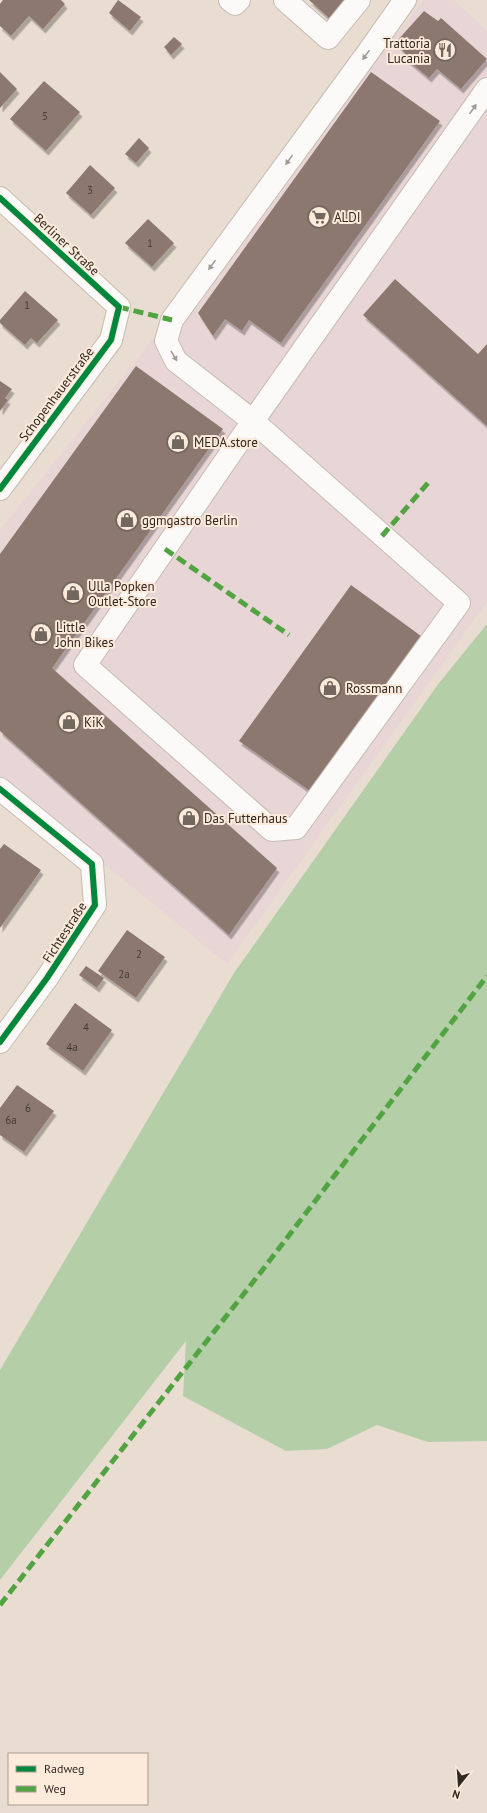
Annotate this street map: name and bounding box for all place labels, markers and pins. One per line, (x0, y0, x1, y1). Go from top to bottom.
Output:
place label: Trattoria Lucania (383, 35, 430, 67)
restaurant icon: Trattoria Lucania (432, 37, 458, 63)
supermarket icon: ALDI (306, 204, 332, 230)
place label: ALDI (334, 209, 361, 226)
shop icon: MEDA.store (165, 429, 191, 455)
place label: MEDA.store (194, 434, 258, 451)
shop icon: ggmgastro Berlin (114, 507, 140, 533)
place label: ggmgastro Berlin (142, 512, 238, 529)
place label: Ulla Popken Outlet-Store (88, 578, 157, 610)
shop icon: Ulla Popken Outlet-Store (60, 580, 86, 606)
place label: Little John Bikes (55, 619, 114, 651)
shop icon: Little John Bikes (28, 621, 54, 647)
shop icon: Rossmann (317, 675, 343, 701)
place label: Rossmann (346, 680, 402, 697)
shop icon: KiK (56, 709, 82, 735)
place label: KiK (84, 714, 103, 731)
shop icon: Das Futterhaus (176, 805, 202, 831)
place label: Das Futterhaus (204, 810, 287, 827)

